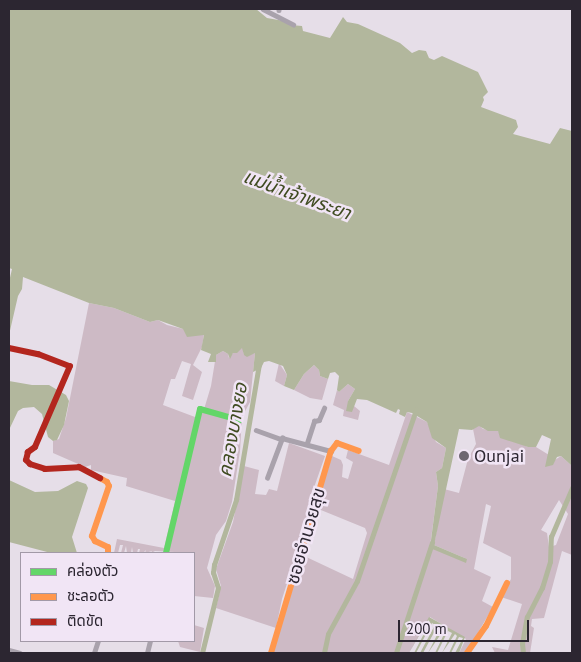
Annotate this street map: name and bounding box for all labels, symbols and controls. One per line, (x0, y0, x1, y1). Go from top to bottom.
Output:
water label: แม่น้ำเจ้าพระยา (240, 165, 354, 225)
water label: คลองบางยอ (214, 381, 252, 479)
place label: Ounjai (474, 445, 524, 467)
marker: Ounjai (458, 450, 470, 462)
street label: ซอยอำนวยสุข (282, 485, 330, 587)
legend (20, 552, 195, 642)
text: คล่องตัว (67, 561, 118, 580)
text: ชะลอตัว (67, 586, 114, 605)
scale bar (401, 610, 532, 642)
text: ติดขัด (67, 611, 103, 630)
text: 200 m (406, 619, 447, 638)

